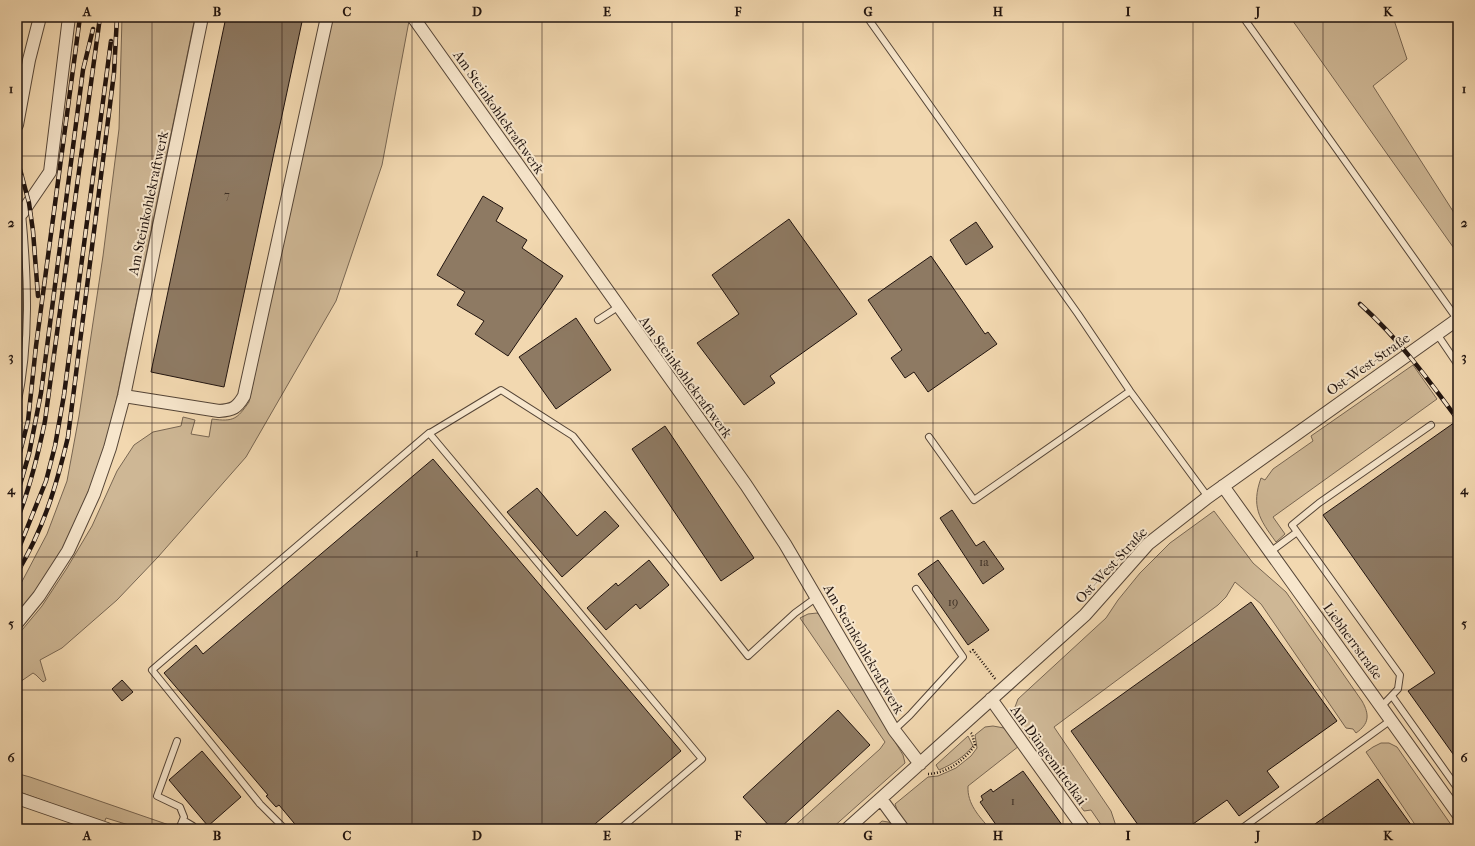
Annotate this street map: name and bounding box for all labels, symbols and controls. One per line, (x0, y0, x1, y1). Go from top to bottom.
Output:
text: A (82, 4, 92, 19)
text: B (213, 4, 222, 19)
text: C (343, 4, 352, 19)
text: D (472, 4, 482, 19)
text: E (603, 4, 611, 19)
text: F (734, 4, 742, 19)
text: G (863, 4, 873, 19)
text: H (993, 4, 1004, 19)
text: I (1125, 4, 1131, 19)
text: J (1254, 4, 1261, 20)
text: K (1383, 4, 1394, 19)
street label: Am Steinkohlekraftwerk (449, 46, 548, 178)
text: 1 (9, 81, 14, 96)
text: 1 (1462, 81, 1467, 96)
street label: Am Steinkohlekraftwerk (125, 129, 172, 278)
house number: 7 (224, 188, 230, 202)
text: 2 (8, 215, 15, 230)
text: 2 (1461, 215, 1468, 230)
street label: Am Steinkohlekraftwerk (635, 312, 736, 442)
street label: Ost-West-Straße (1323, 329, 1413, 399)
text: 3 (8, 349, 14, 365)
text: 3 (1461, 349, 1467, 365)
text: 4 (6, 482, 16, 498)
text: 4 (1459, 482, 1469, 498)
street label: Ost-West-Straße (1072, 524, 1151, 607)
house number: 1 (415, 546, 419, 560)
house number: 1a (979, 555, 989, 569)
street label: Am Steinkohlekraftwerk (819, 580, 908, 718)
house number: 19 (948, 595, 958, 609)
street label: Liebherrstraße (1319, 600, 1386, 683)
text: 5 (8, 616, 14, 631)
text: 5 (1461, 616, 1467, 631)
street label: Am Düngemittelkai (1006, 701, 1090, 808)
text: 6 (7, 750, 15, 765)
text: 6 (1460, 750, 1468, 765)
house number: 1 (1011, 794, 1015, 808)
text: A (82, 828, 92, 843)
text: B (213, 828, 222, 843)
text: C (343, 828, 352, 843)
text: D (472, 828, 482, 843)
text: E (603, 828, 611, 843)
text: F (734, 828, 742, 843)
text: G (863, 828, 873, 843)
text: H (993, 828, 1004, 843)
text: I (1125, 828, 1131, 843)
text: J (1254, 828, 1261, 844)
text: K (1383, 828, 1394, 843)

